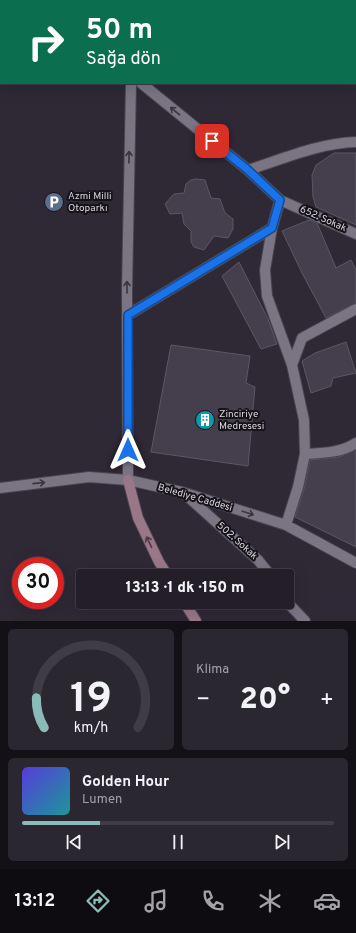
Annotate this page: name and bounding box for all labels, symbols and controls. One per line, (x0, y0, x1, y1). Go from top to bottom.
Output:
text: 50 m (86, 13, 153, 49)
icon: right (20, 16, 72, 68)
text: Sağa dön (86, 48, 161, 71)
one-way arrow (170, 106, 181, 115)
pin (195, 124, 229, 158)
icon: arrive (201, 130, 223, 152)
one-way arrow (126, 151, 133, 164)
place label: Azmi Milli Otoparkı (68, 190, 112, 215)
parking icon: Azmi Milli Otoparkı (43, 191, 65, 213)
street label: 652. Sokak (298, 203, 348, 235)
one-way arrow (123, 281, 131, 294)
place label: Zinciriye Medresesi (219, 408, 264, 433)
building icon: Zinciriye Medresesi (194, 409, 216, 431)
position arrow (107, 429, 149, 471)
one-way arrow (32, 479, 45, 487)
street label: Belediye Caddesi (156, 481, 234, 515)
one-way arrow (241, 510, 254, 517)
street label: 502. Sokak (214, 519, 260, 563)
one-way arrow (145, 536, 152, 548)
speed limit sign: 30 (12, 557, 64, 609)
text: 13:13 · 1 dk · 150 m (126, 579, 244, 598)
text: Klima (196, 662, 229, 678)
text: 19 (70, 673, 112, 726)
text: 20° (240, 682, 290, 719)
text: − (196, 687, 210, 714)
text: + (320, 687, 334, 714)
text: km/h (74, 718, 108, 736)
text: Golden Hour (82, 773, 169, 792)
text: Lumen (82, 792, 122, 808)
icon: previous (63, 831, 85, 853)
icon: pause (167, 831, 189, 853)
icon: next (271, 831, 293, 853)
icon: directions (84, 887, 112, 915)
icon: music (142, 887, 170, 915)
icon: phone (199, 887, 227, 915)
icon: climate (256, 887, 284, 915)
icon: car (313, 887, 341, 915)
text: 13:12 (15, 890, 55, 913)

